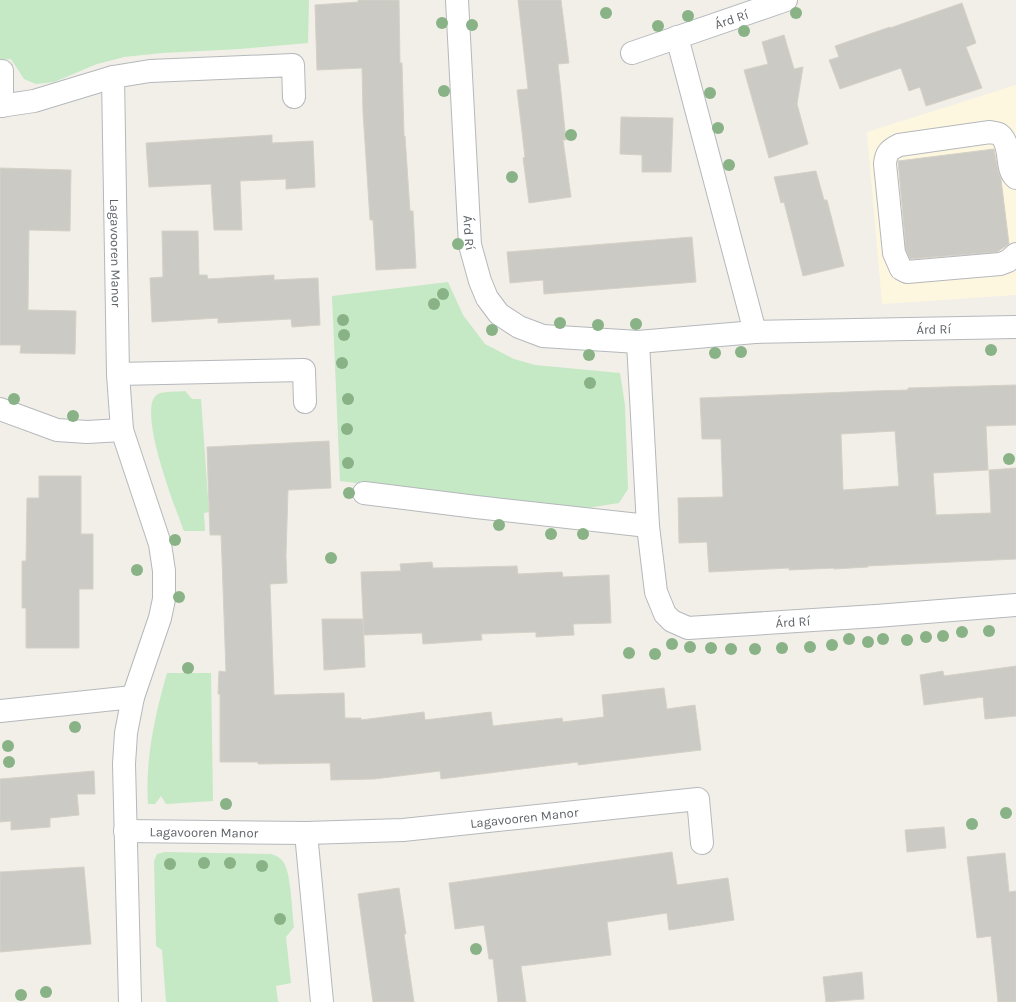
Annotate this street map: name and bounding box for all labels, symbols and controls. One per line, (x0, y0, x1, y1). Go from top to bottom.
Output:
street label: Árd Rí (712, 7, 750, 32)
street label: Lagavooren Manor (107, 198, 124, 308)
street label: Árd Rí (460, 215, 478, 252)
street label: Árd Rí (916, 320, 951, 337)
street label: Árd Rí (775, 613, 811, 630)
street label: Lagavooren Manor (469, 805, 579, 831)
street label: Lagavooren Manor (150, 824, 259, 840)

